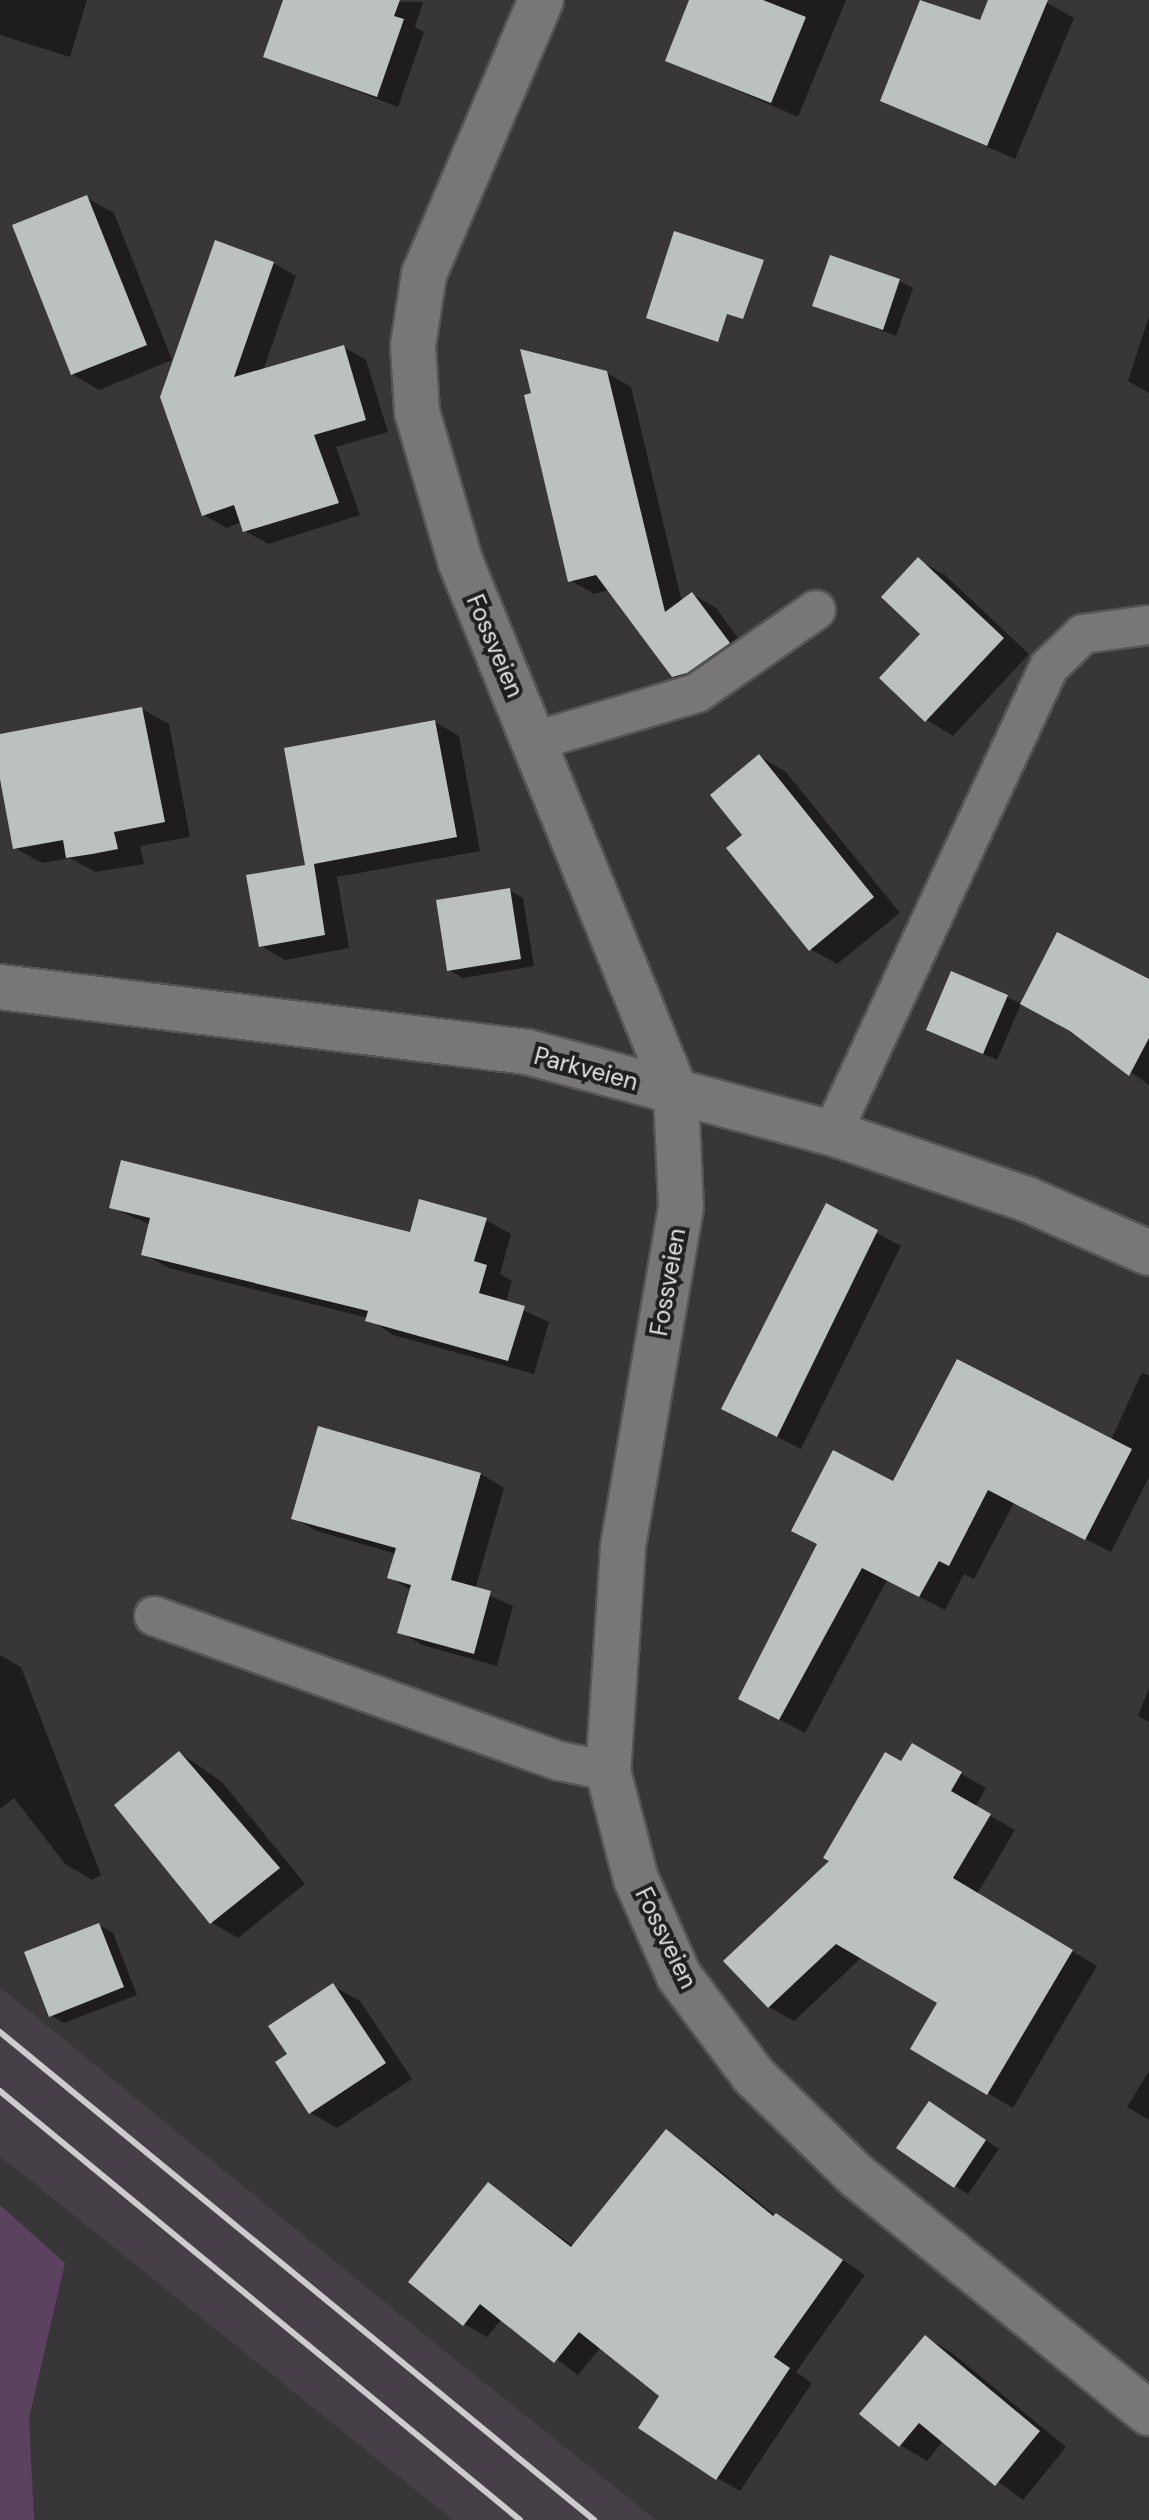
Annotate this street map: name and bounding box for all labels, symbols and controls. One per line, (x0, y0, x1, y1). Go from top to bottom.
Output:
street label: Fossveien (460, 590, 530, 702)
street label: Parkveien (531, 1041, 641, 1097)
street label: Fossveien (644, 1226, 692, 1338)
street label: Fossveien (629, 1883, 703, 1993)

